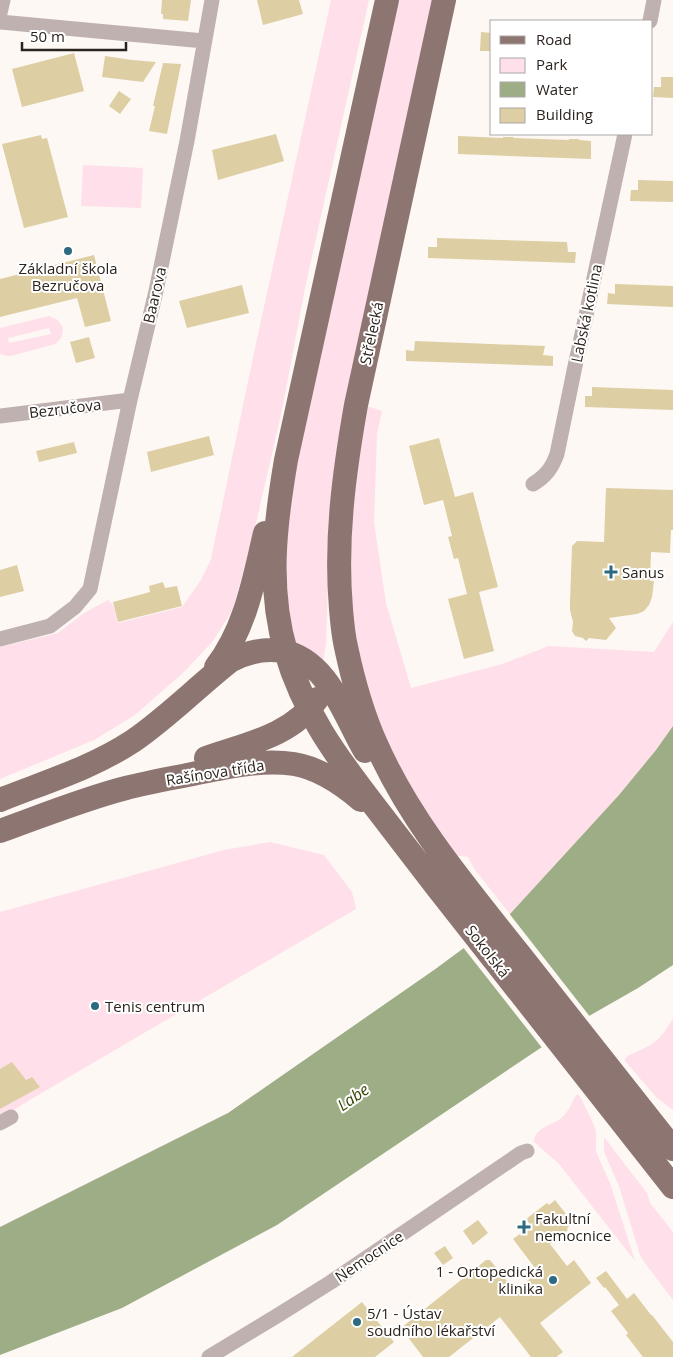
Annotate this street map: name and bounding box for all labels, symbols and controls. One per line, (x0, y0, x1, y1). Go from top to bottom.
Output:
scale bar (22, 20, 126, 52)
legend (490, 20, 653, 135)
text: 50 m (30, 26, 65, 46)
text: Road (536, 29, 572, 49)
text: Park (536, 54, 567, 74)
text: Water (536, 79, 578, 99)
text: Building (536, 104, 593, 124)
marker: Základní škola Bezručova (62, 245, 74, 257)
place label: Základní škola Bezručova (18, 258, 118, 295)
street label: Labská kotlina (566, 262, 606, 364)
street label: Baarova (138, 265, 170, 325)
street label: Střelecká (355, 300, 387, 366)
street label: Bezručova (28, 394, 102, 422)
place label: Sanus (622, 562, 664, 582)
marker: Sanus (604, 565, 618, 579)
street label: Rašínova třída (164, 754, 266, 790)
street label: Sokolská (461, 921, 515, 981)
place label: Tenis centrum (105, 996, 205, 1016)
marker: Tenis centrum (89, 1000, 101, 1012)
water label: Labe (333, 1078, 373, 1116)
place label: Fakultní nemocnice (535, 1208, 611, 1245)
marker: Fakultní nemocnice (517, 1220, 531, 1234)
street label: Nemocnice (331, 1226, 407, 1286)
place label: 1 - Ortopedická klinika (436, 1261, 543, 1298)
marker: 1 - Ortopedická klinika (547, 1274, 559, 1286)
place label: 5/1 - Ústav soudního lékařství (367, 1303, 496, 1340)
marker: 5/1 - Ústav soudního lékařství (351, 1316, 363, 1328)

